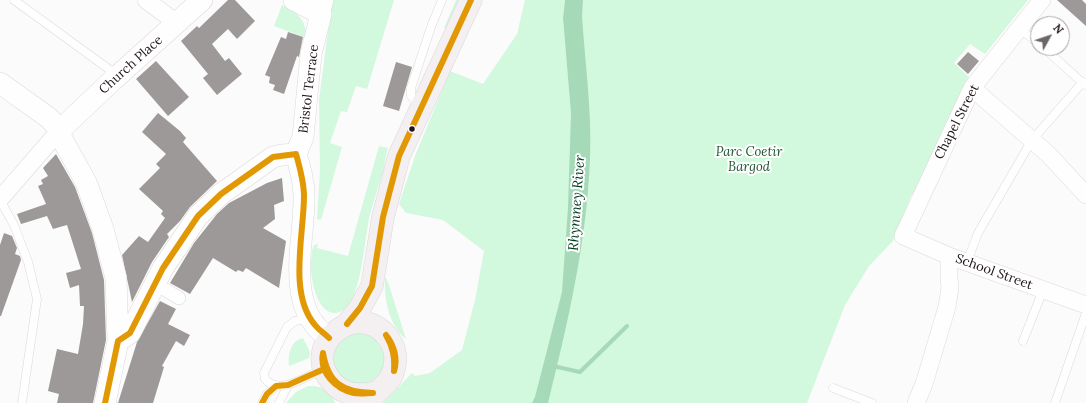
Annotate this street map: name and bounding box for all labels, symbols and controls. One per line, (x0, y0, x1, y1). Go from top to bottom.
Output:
north arrow (1030, 16, 1070, 56)
text: N (1050, 21, 1067, 37)
street label: Church Place (96, 32, 166, 98)
street label: Bristol Terrace (296, 44, 322, 134)
street label: Chapel Street (931, 82, 983, 162)
unlabelled marker (407, 124, 417, 134)
park label: Parc Coetir Bargod (716, 144, 782, 175)
water label: Rhymney River (565, 154, 589, 252)
street label: School Street (953, 251, 1035, 293)

